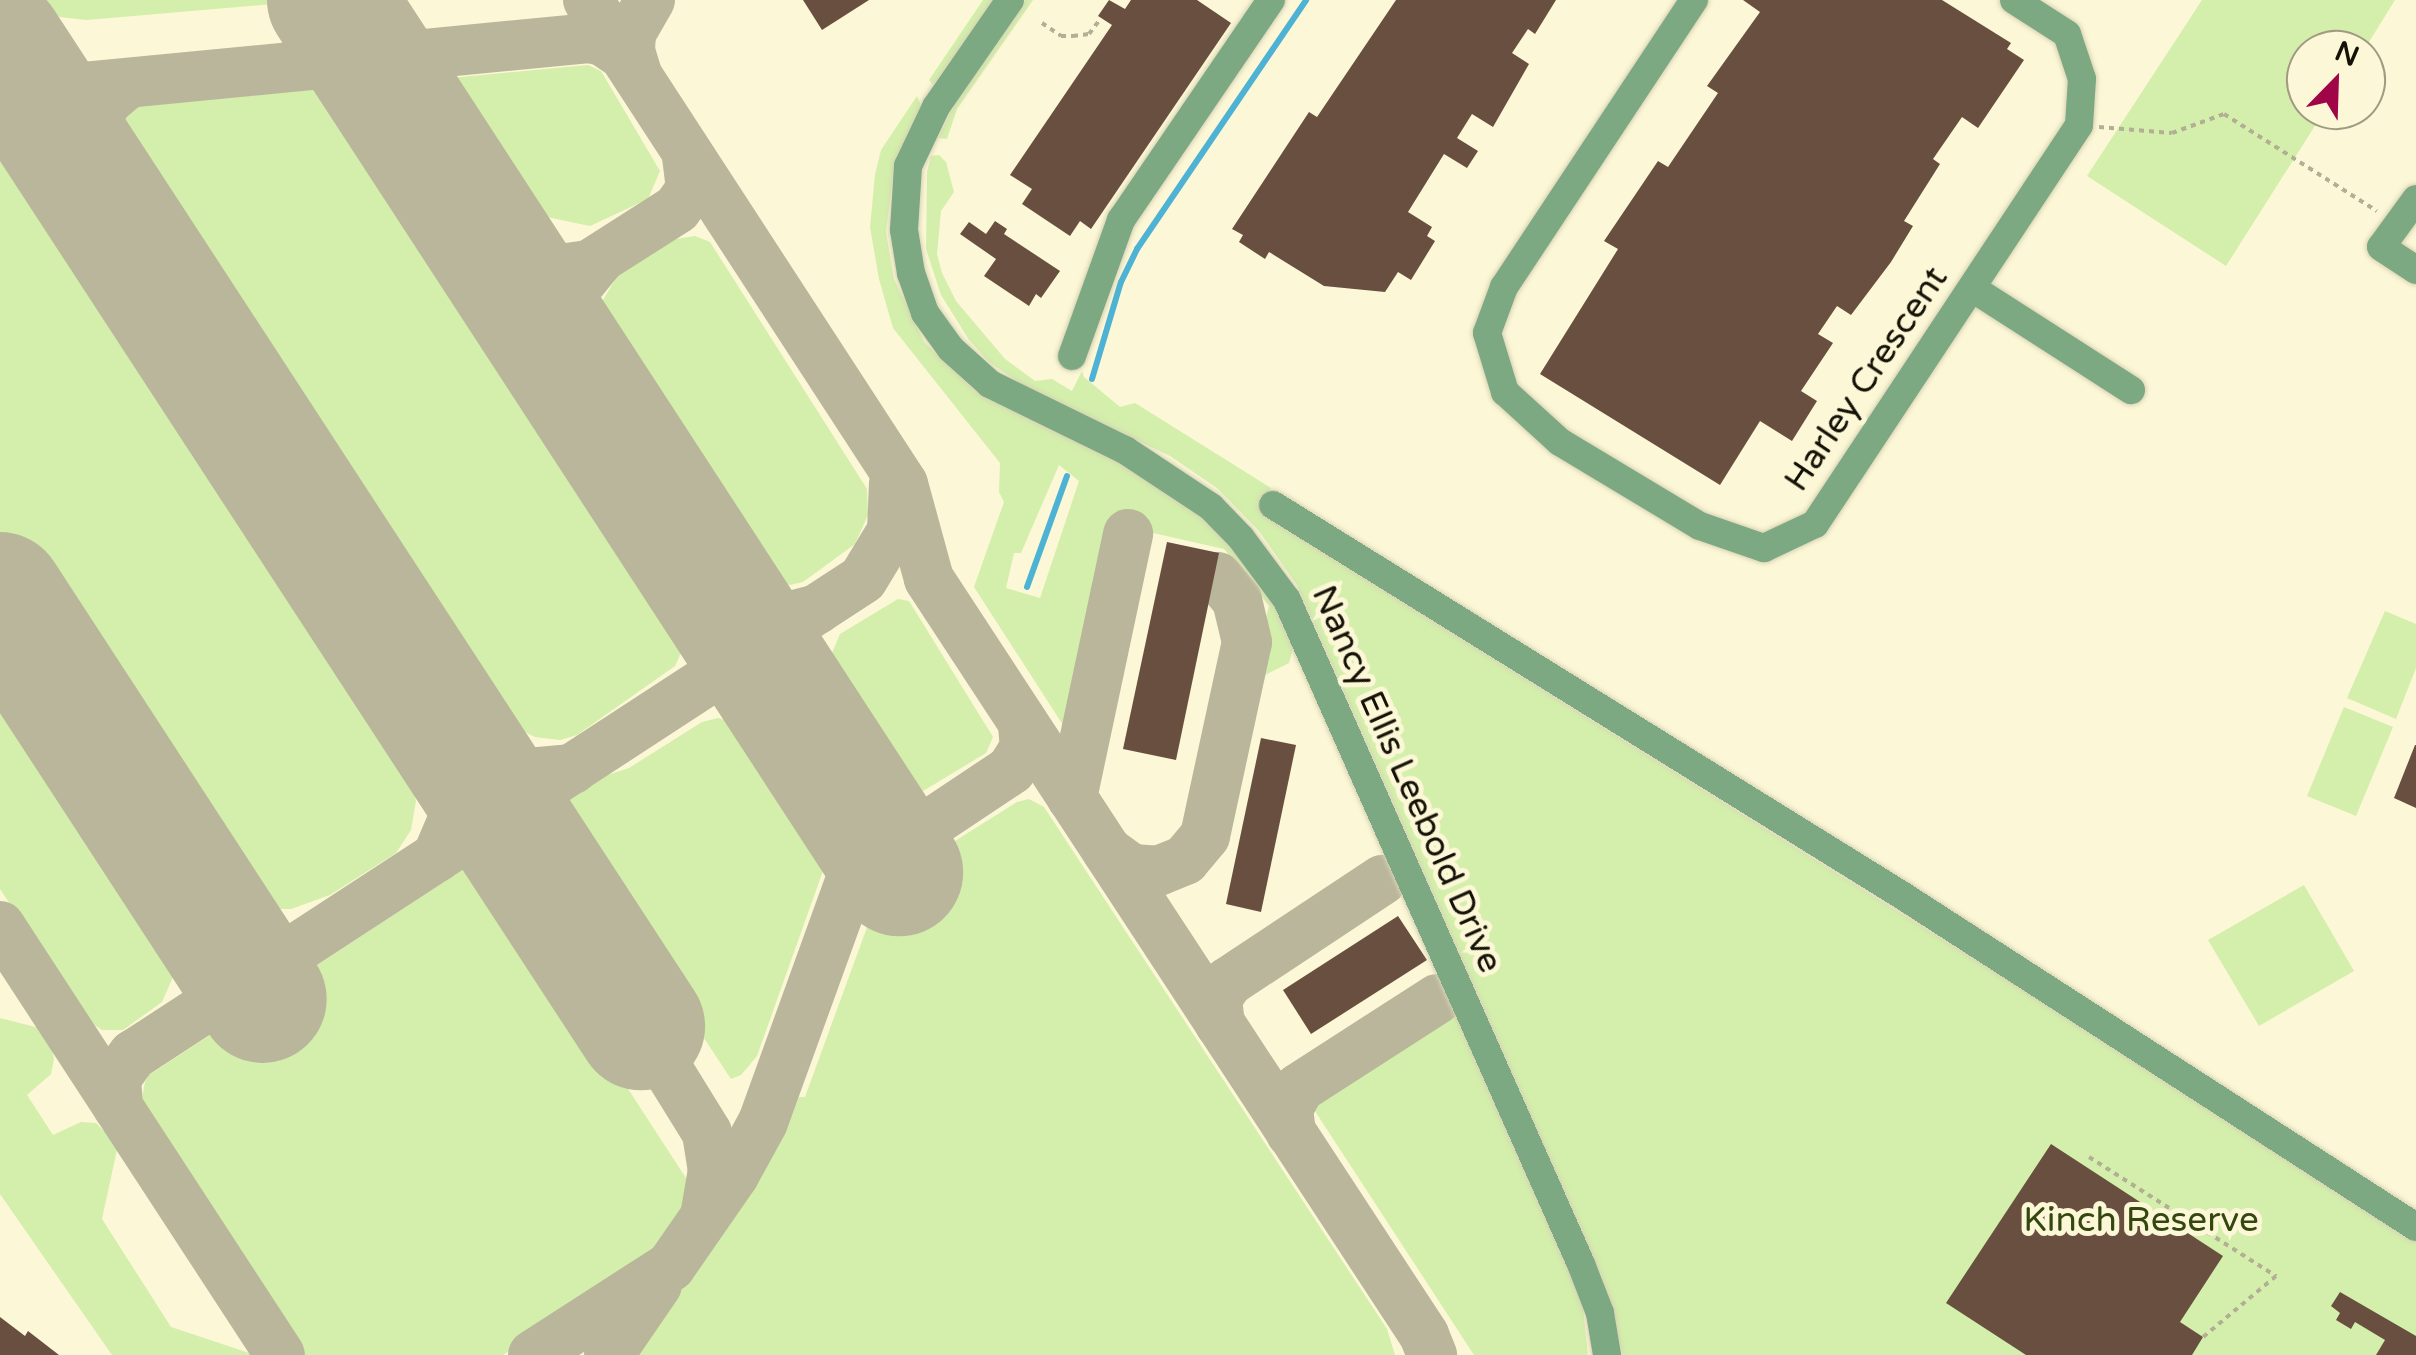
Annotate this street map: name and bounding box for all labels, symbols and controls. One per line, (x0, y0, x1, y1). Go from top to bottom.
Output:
north arrow (2286, 30, 2386, 130)
text: N (2330, 34, 2364, 74)
street label: Harley Crescent (1775, 259, 1957, 499)
street label: Nancy Ellis Leebold Drive (1303, 579, 1511, 979)
park label: Kinch Reserve (2023, 1199, 2259, 1241)

